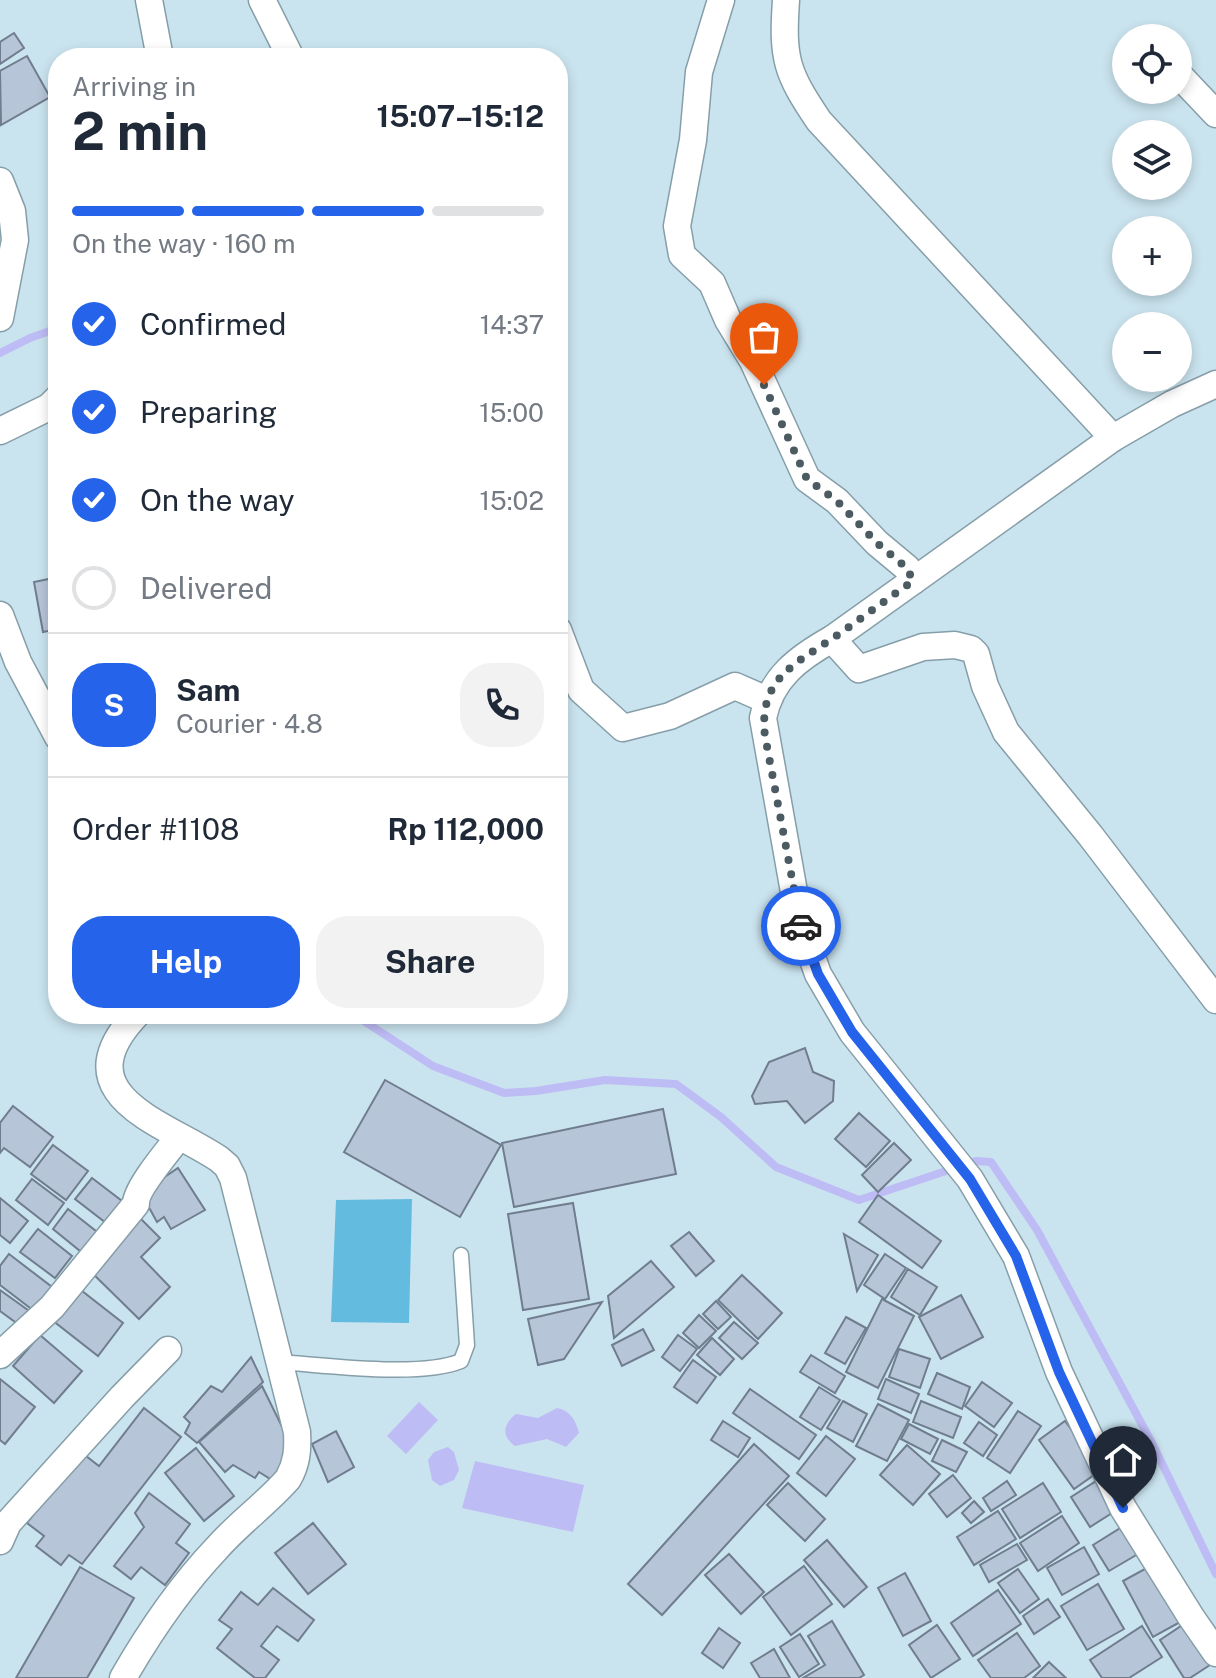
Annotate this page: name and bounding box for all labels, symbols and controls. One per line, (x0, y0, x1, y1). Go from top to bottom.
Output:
map controls (1112, 24, 1192, 392)
button: locate (1112, 24, 1192, 104)
text: Arriving in (72, 71, 196, 102)
text: 15:07–15:12 (376, 98, 544, 134)
text: 2 min (72, 101, 208, 162)
button: layers (1112, 120, 1192, 200)
button: + (1112, 216, 1192, 296)
text: On the way · 160 m (72, 228, 296, 259)
icon: check (72, 302, 116, 346)
pin (730, 303, 798, 385)
text: Confirmed (140, 306, 286, 342)
text: 14:37 (480, 309, 544, 340)
button: − (1112, 312, 1192, 392)
icon: bag (742, 315, 786, 359)
icon: check (72, 390, 116, 434)
text: Preparing (140, 394, 277, 430)
text: 15:00 (479, 397, 544, 428)
icon: check (72, 478, 116, 522)
text: On the way (140, 482, 294, 518)
text: 15:02 (479, 485, 544, 516)
text: Delivered (140, 570, 272, 606)
button: phone (460, 663, 544, 747)
text: Sam (176, 672, 240, 708)
text: S (104, 687, 124, 723)
text: Courier · 4.8 (176, 708, 323, 739)
text: Order #1108 (72, 811, 239, 847)
text: Rp 112,000 (387, 811, 544, 847)
courier (761, 886, 841, 966)
icon: car (779, 904, 823, 948)
button: Help (72, 916, 300, 1008)
button: Share (316, 916, 544, 1008)
pin (1089, 1426, 1157, 1508)
icon: home (1101, 1438, 1145, 1482)

